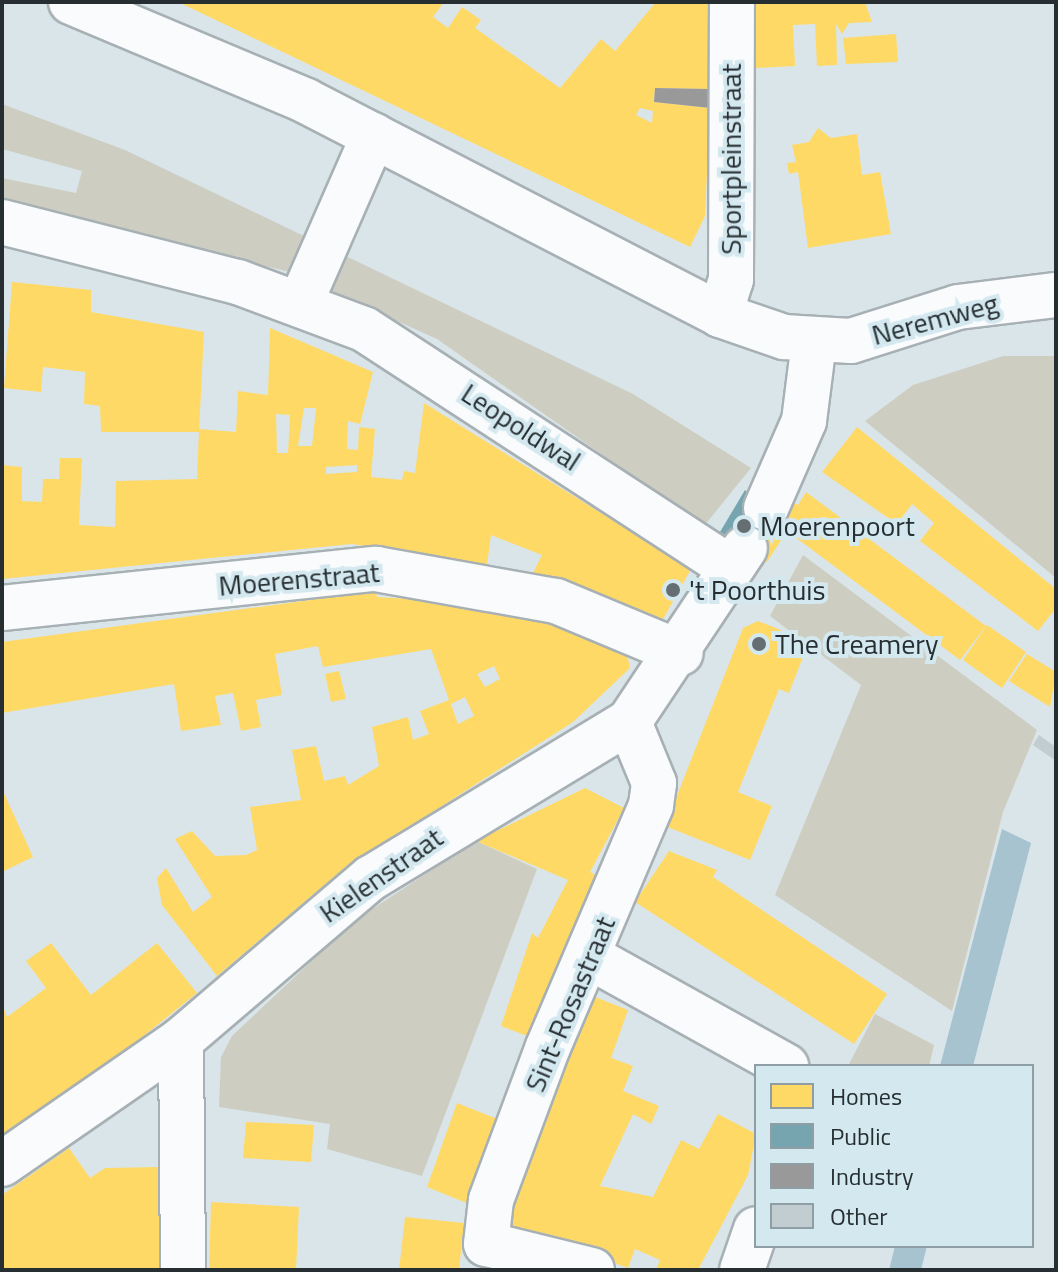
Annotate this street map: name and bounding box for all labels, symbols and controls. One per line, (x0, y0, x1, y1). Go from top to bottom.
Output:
street label: Sportpleinstraat (714, 63, 748, 255)
street label: Neremweg (868, 286, 1002, 352)
street label: Leopoldwal (455, 376, 587, 478)
place label: Moerenpoort (760, 509, 915, 543)
marker: Moerenpoort (735, 517, 753, 535)
street label: Moerenstraat (217, 555, 381, 603)
place label: 't Poorthuis (689, 573, 825, 607)
marker: 't Poorthuis (664, 581, 682, 599)
place label: The Creamery (775, 627, 939, 661)
marker: The Creamery (750, 635, 768, 653)
street label: Kielenstraat (313, 820, 449, 930)
street label: Sint-Rosastraat (518, 911, 622, 1097)
legend (754, 1064, 1034, 1248)
text: Homes (830, 1078, 902, 1114)
text: Public (830, 1118, 891, 1154)
text: Industry (830, 1158, 914, 1194)
text: Other (830, 1198, 888, 1234)

